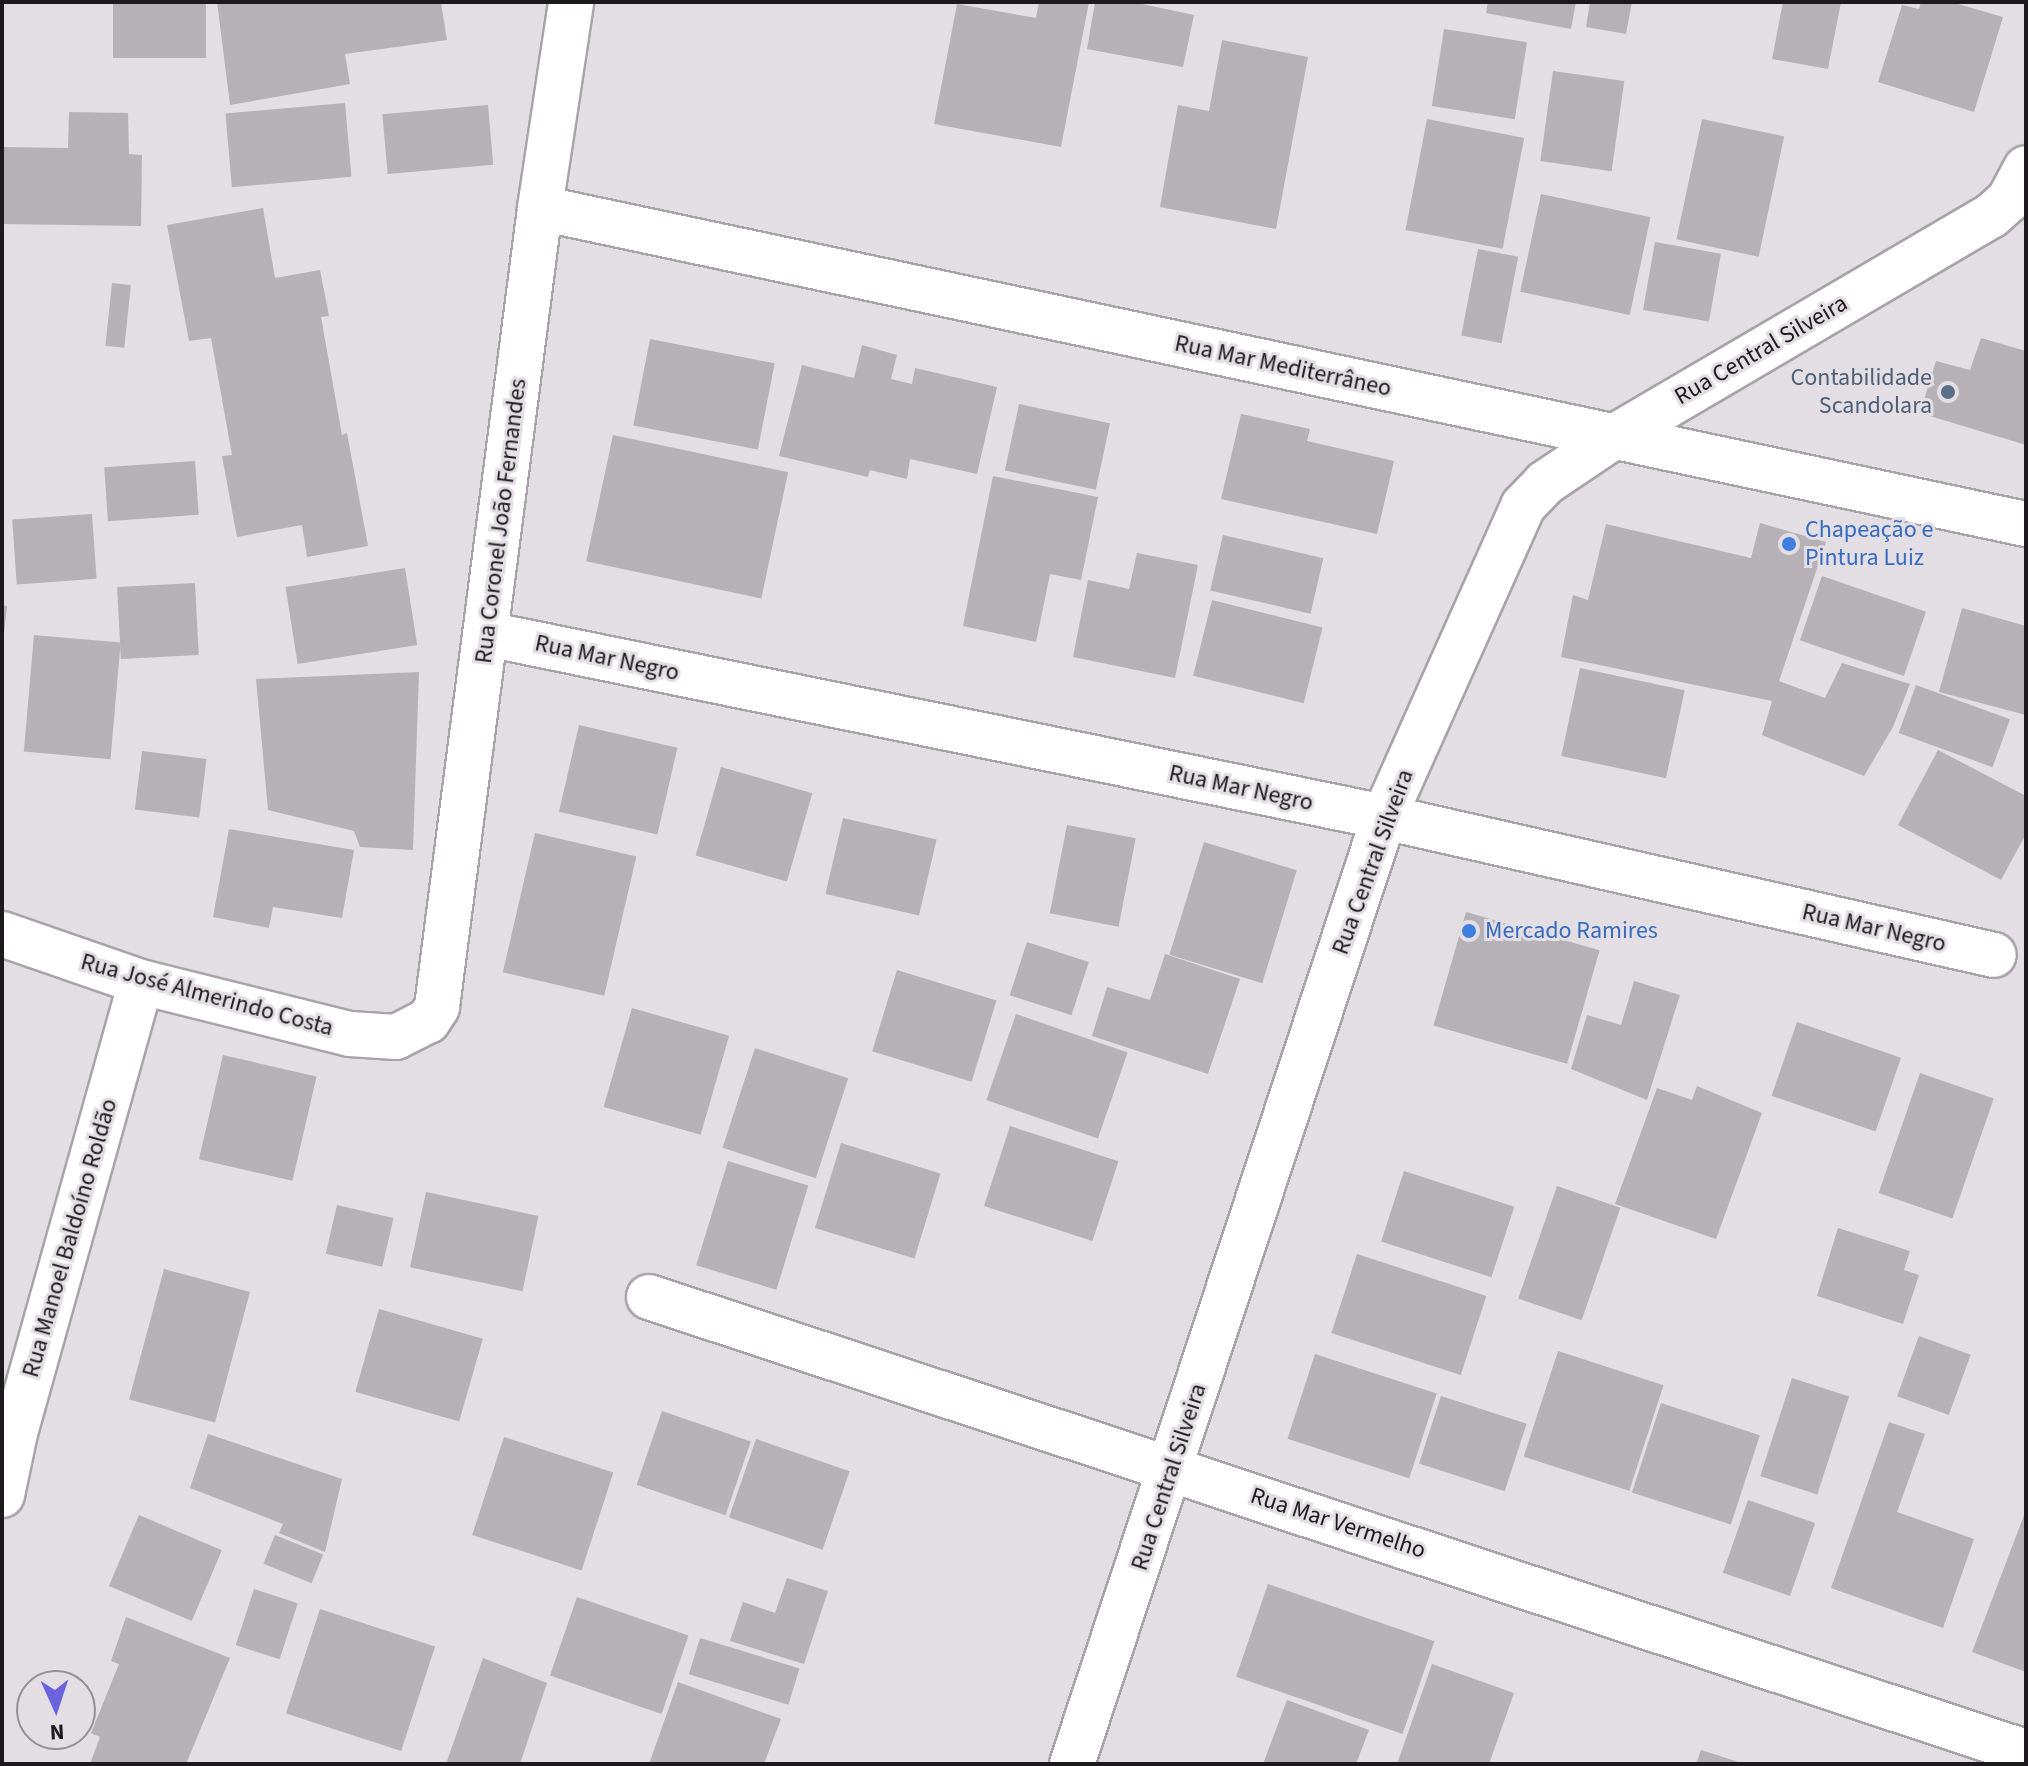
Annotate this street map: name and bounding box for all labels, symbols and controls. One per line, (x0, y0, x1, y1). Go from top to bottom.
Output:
street label: Rua Central Silveira (1669, 289, 1853, 411)
street label: Rua Mar Mediterrâneo (1172, 329, 1394, 403)
place label: Contabilidade Scandolara (1791, 364, 1932, 420)
street label: Rua Coronel João Fernandes (469, 377, 533, 665)
marker: Contabilidade Scandolara (1939, 383, 1957, 401)
place label: Chapeação e Pintura Luiz (1805, 516, 1933, 572)
marker: Chapeação e Pintura Luiz (1780, 535, 1798, 553)
street label: Rua Mar Negro (532, 629, 682, 687)
street label: Rua Mar Negro (1166, 759, 1316, 817)
street label: Rua Central Silveira (1326, 766, 1420, 958)
street label: Rua Mar Negro (1799, 897, 1949, 959)
place label: Mercado Ramires (1485, 917, 1658, 945)
marker: Mercado Ramires (1460, 922, 1478, 940)
street label: Rua José Almerindo Costa (78, 947, 336, 1043)
street label: Rua Manoel Baldoíno Roldão (16, 1095, 124, 1381)
street label: Rua Central Silveira (1125, 1380, 1213, 1574)
street label: Rua Mar Vermelho (1247, 1481, 1429, 1565)
north arrow (16, 1670, 96, 1750)
text: N (49, 1716, 65, 1748)

